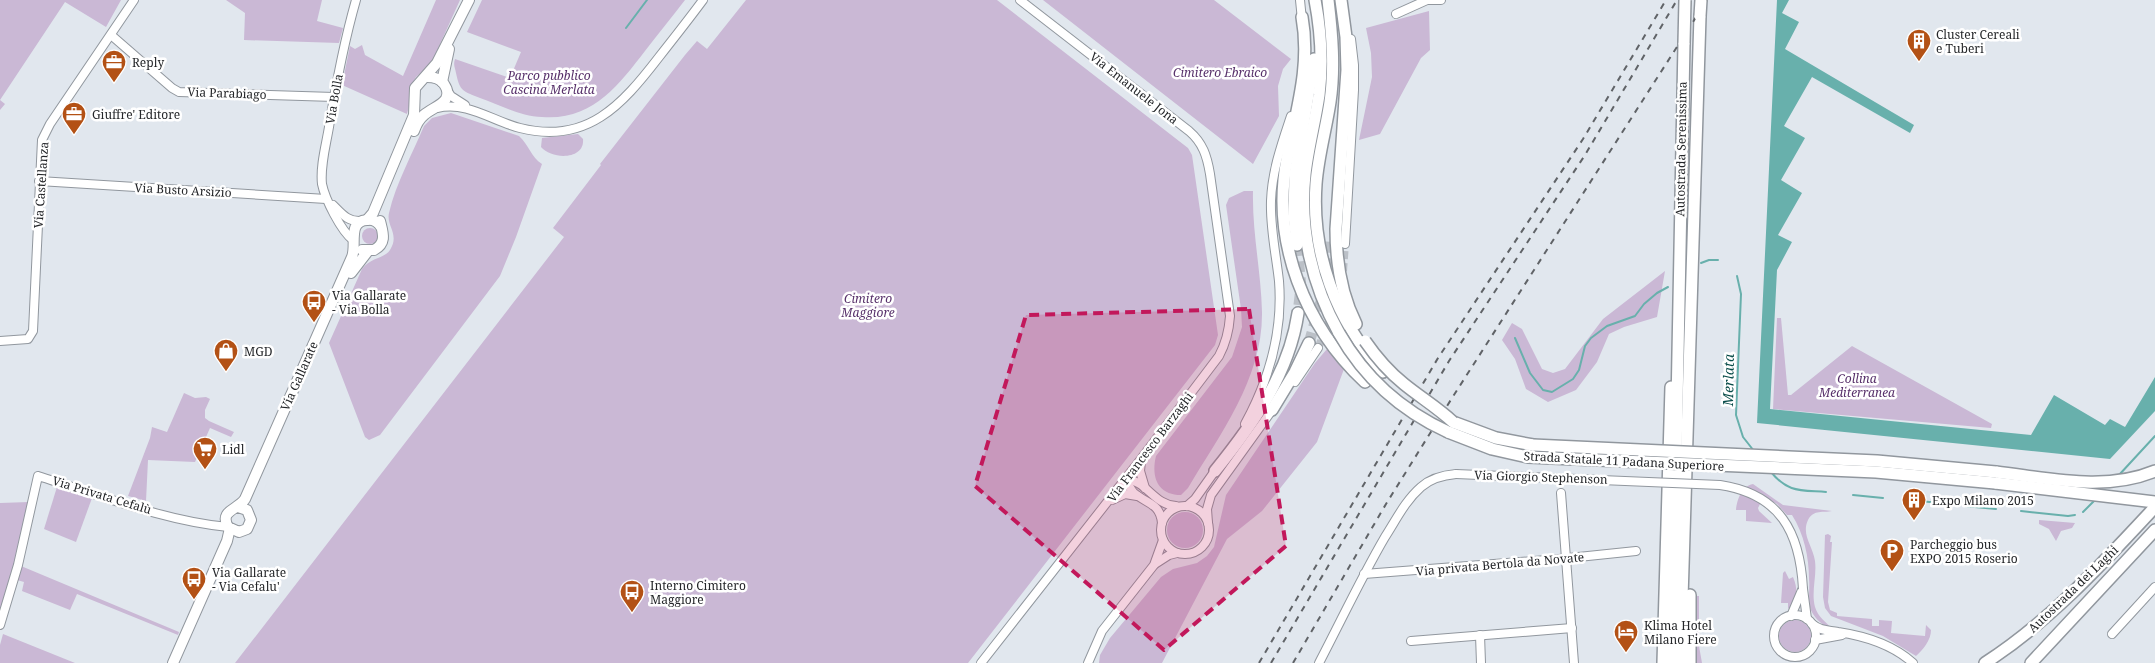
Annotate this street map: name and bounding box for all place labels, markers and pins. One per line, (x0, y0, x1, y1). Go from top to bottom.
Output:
place label: Cluster Cereali e Tuberi (1936, 26, 2020, 57)
building icon: Cluster Cereali e Tuberi (1906, 28, 1932, 62)
office icon: Reply (101, 49, 127, 83)
place label: Reply (132, 54, 164, 71)
office icon: Giuffre' Editore (61, 101, 87, 135)
place label: Giuffre' Editore (92, 106, 180, 123)
place label: Via Gallarate - Via Bolla (332, 287, 406, 318)
bus stop icon: Via Gallarate - Via Bolla (301, 289, 327, 323)
shop icon: MGD (213, 338, 239, 372)
place label: MGD (244, 343, 273, 360)
supermarket icon: Lidl (192, 436, 218, 470)
place label: Lidl (222, 441, 245, 458)
building icon: Expo Milano 2015 (1901, 487, 1927, 521)
place label: Expo Milano 2015 (1932, 492, 2034, 509)
place label: Parcheggio bus EXPO 2015 Roserio (1910, 536, 2018, 567)
parking icon: Parcheggio bus EXPO 2015 Roserio (1879, 538, 1905, 572)
place label: Via Gallarate - Via Cefalu' (212, 564, 286, 595)
bus stop icon: Via Gallarate - Via Cefalu' (181, 566, 207, 600)
place label: Interno Cimitero Maggiore (650, 577, 746, 608)
bus stop icon: Interno Cimitero Maggiore (619, 579, 645, 613)
place label: Klima Hotel Milano Fiere (1644, 617, 1717, 648)
hotel icon: Klima Hotel Milano Fiere (1613, 619, 1639, 653)

